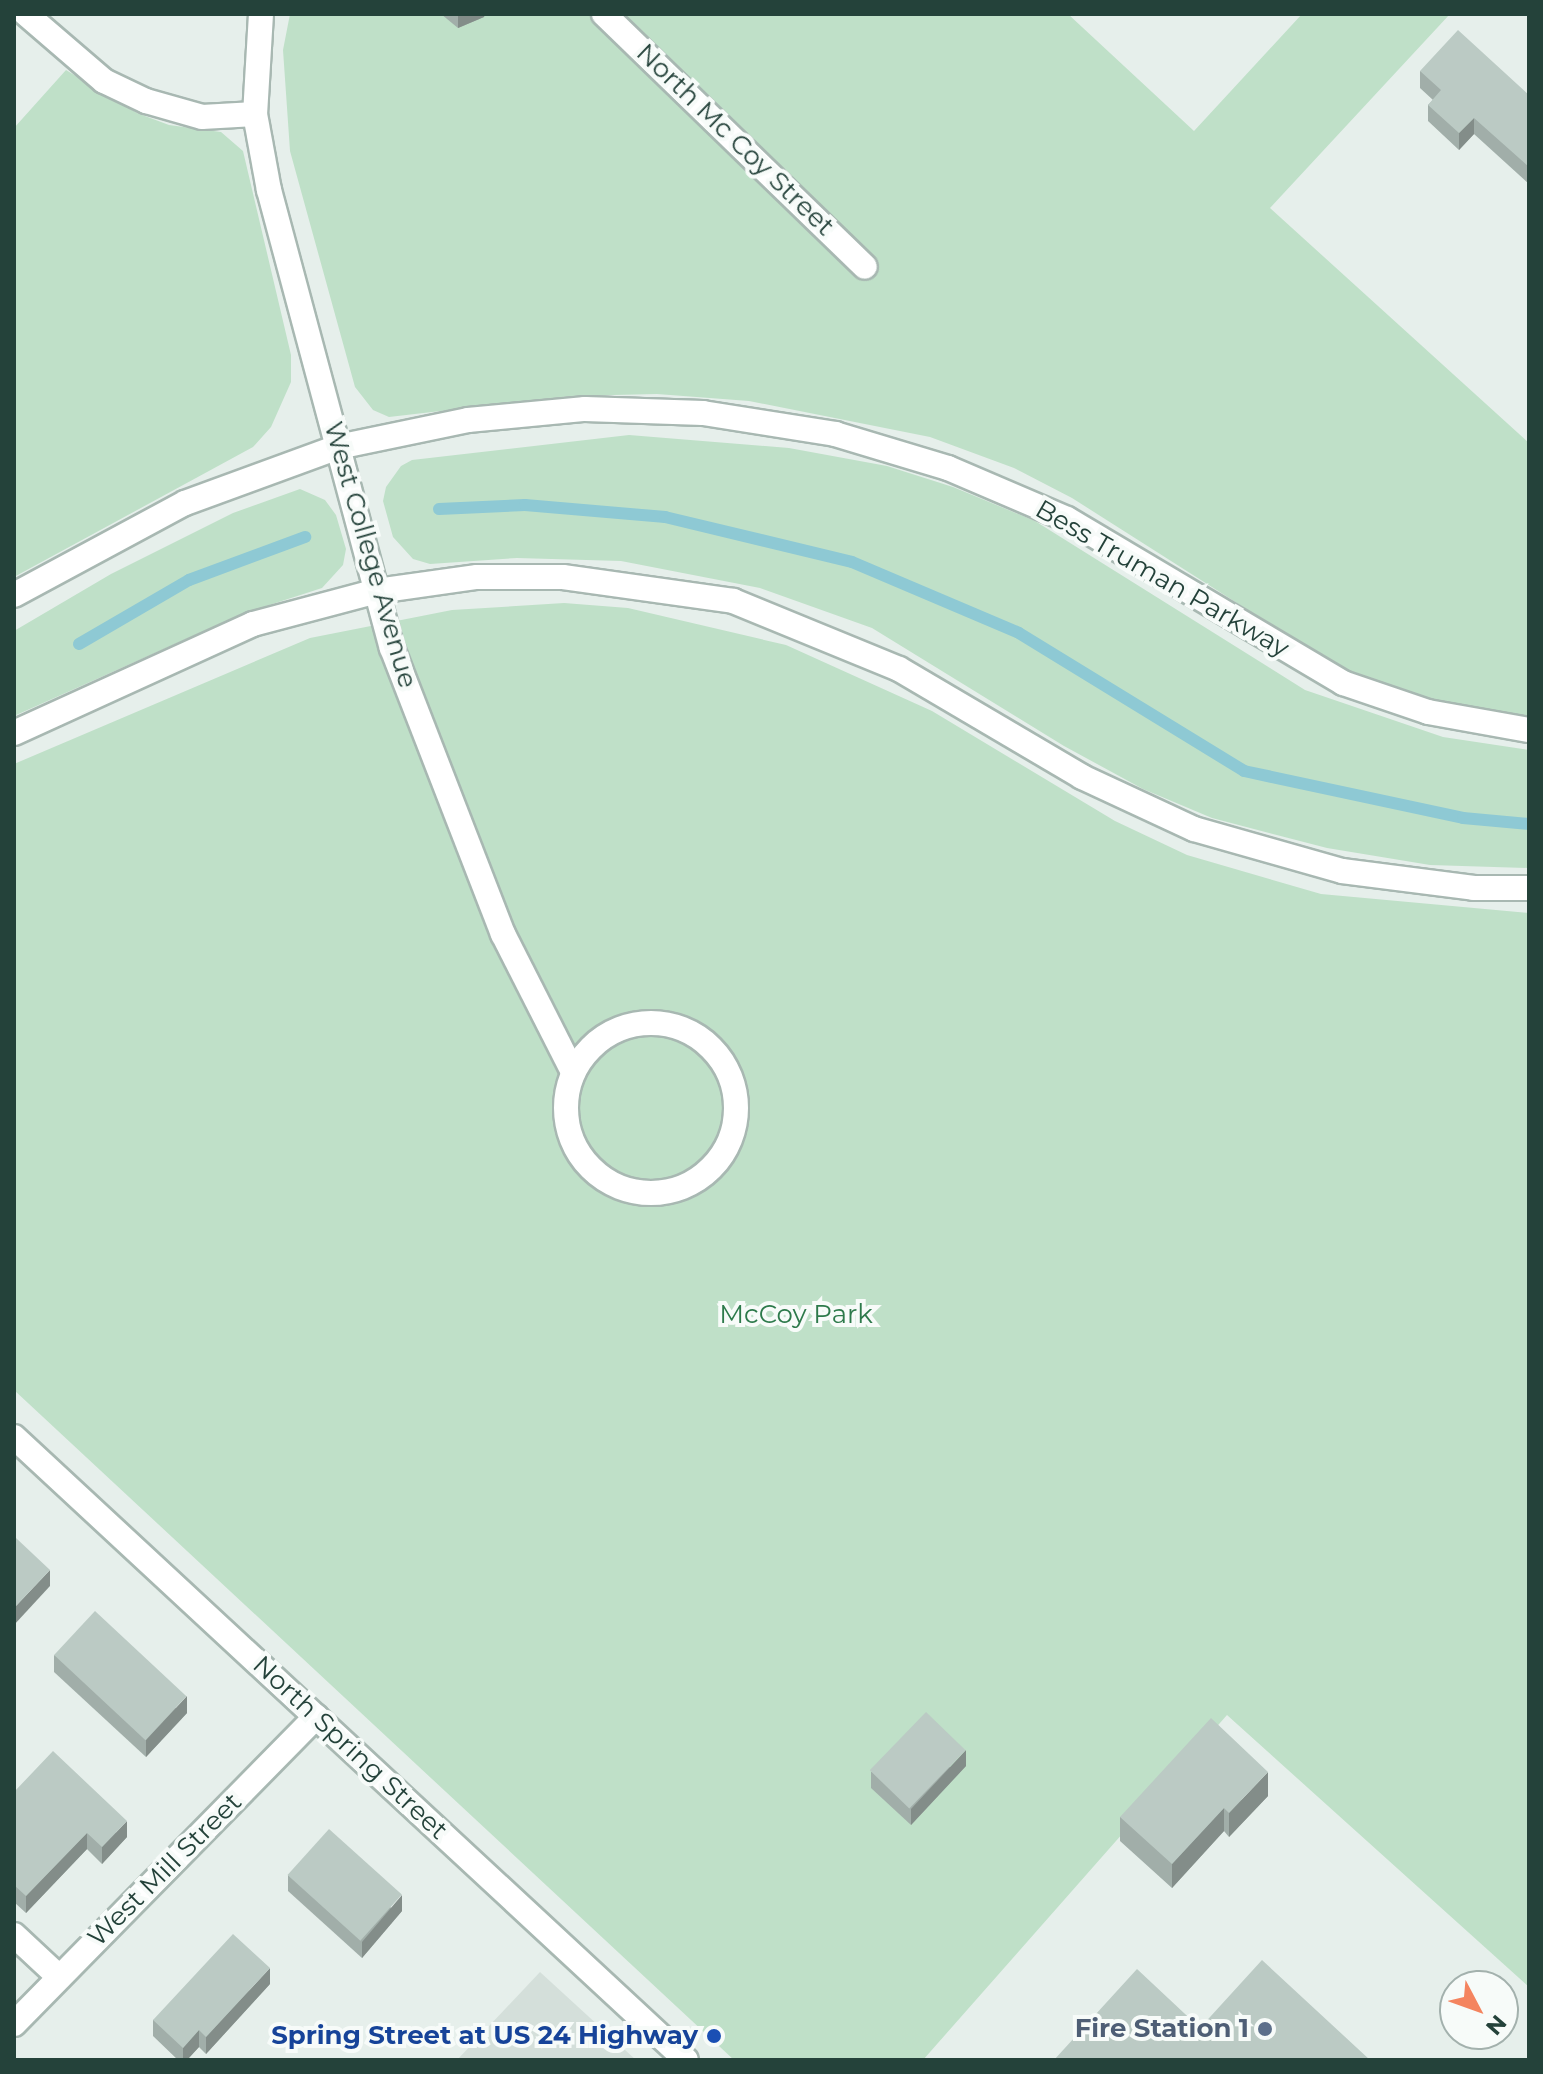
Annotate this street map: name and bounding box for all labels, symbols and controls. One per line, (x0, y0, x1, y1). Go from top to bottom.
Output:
street label: North Mc Coy Street (630, 38, 840, 242)
street label: West College Avenue (317, 418, 423, 692)
street label: Bess Truman Parkway (1030, 494, 1294, 664)
park label: McCoy Park (719, 1299, 873, 1331)
street label: North Spring Street (246, 1650, 454, 1846)
street label: West Mill Street (82, 1787, 248, 1953)
north arrow (1439, 1970, 1519, 2050)
text: N (1480, 2009, 1512, 2040)
place label: Fire Station 1 (1075, 2013, 1249, 2045)
place label: Spring Street at US 24 Highway (271, 2020, 698, 2052)
marker: Fire Station 1 (1256, 2020, 1274, 2038)
marker: Spring Street at US 24 Highway (705, 2027, 723, 2045)

